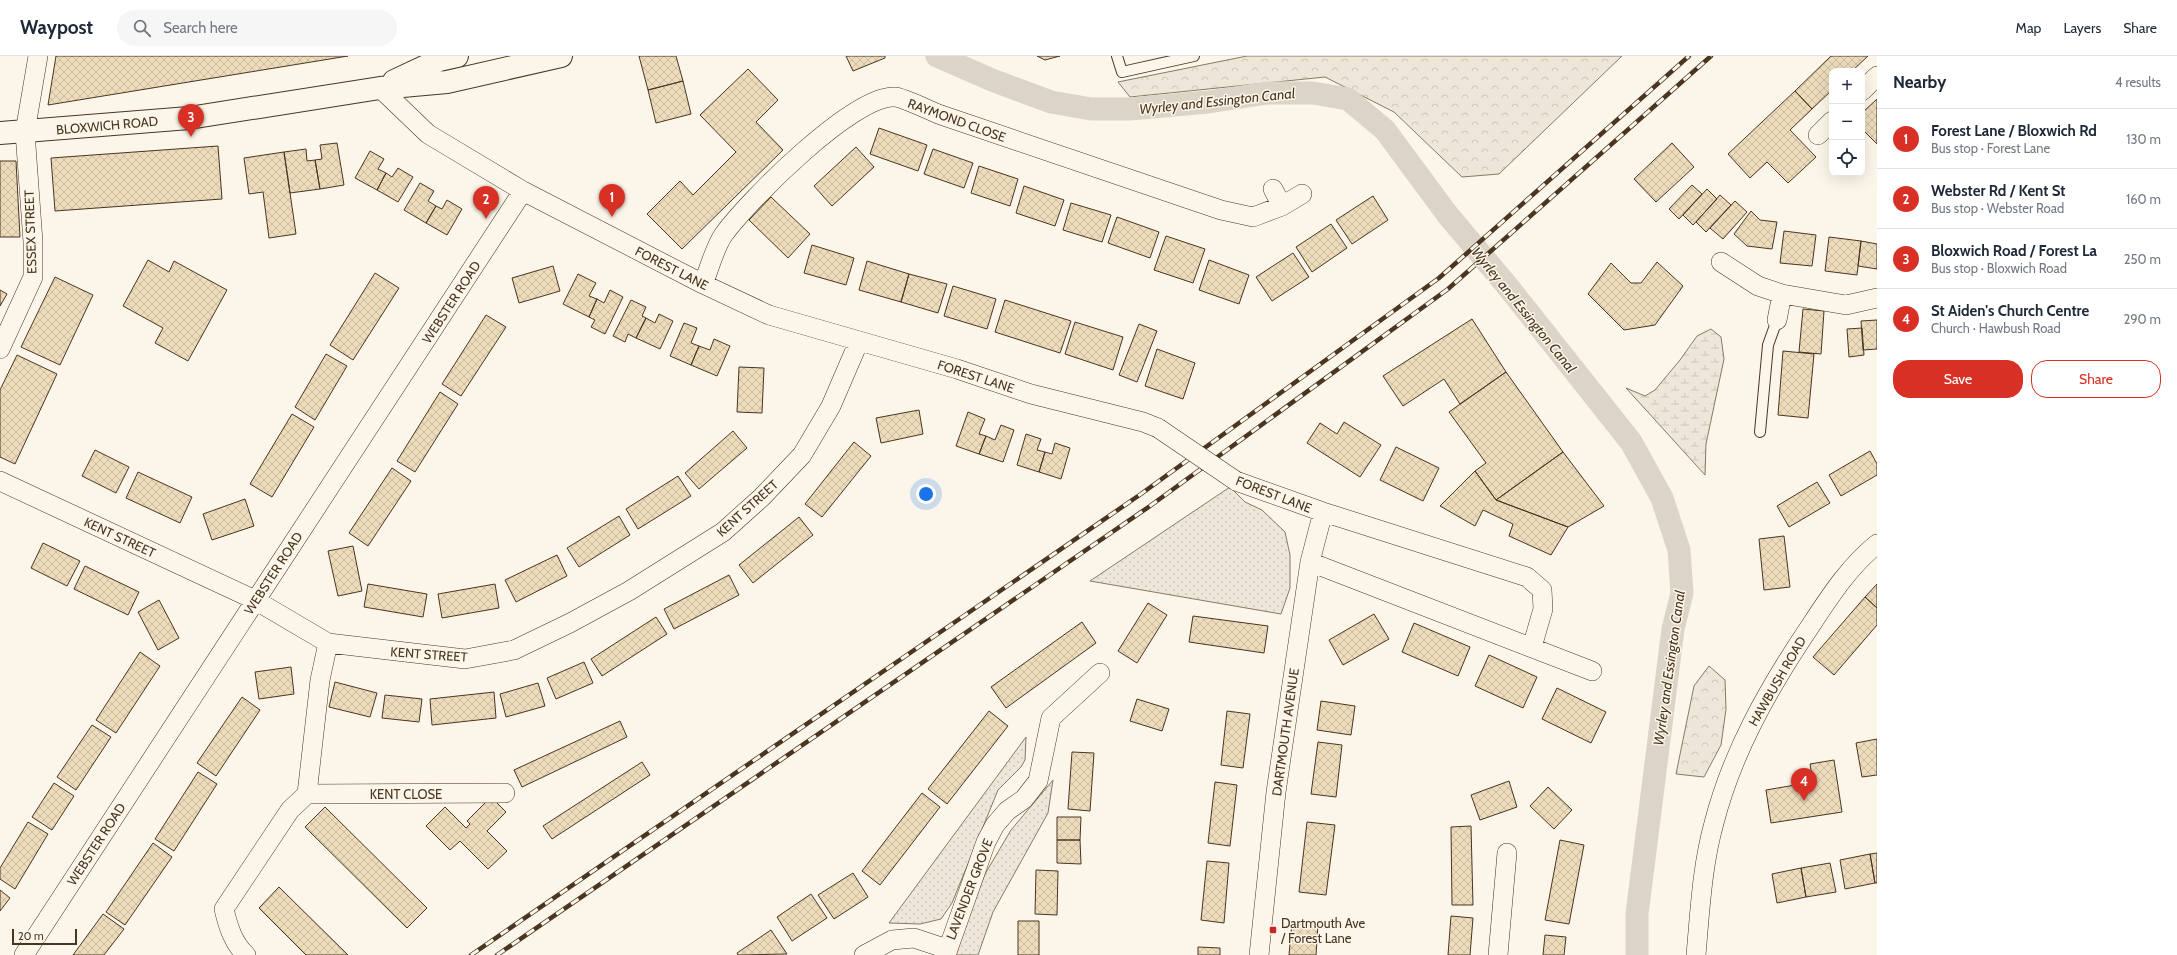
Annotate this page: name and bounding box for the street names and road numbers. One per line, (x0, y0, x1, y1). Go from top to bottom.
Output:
street label: RAYMOND CLOSE (906, 95, 1008, 145)
street label: BLOXWICH ROAD (55, 113, 159, 137)
street label: ESSEX STREET (21, 190, 39, 274)
street label: FOREST LANE (633, 243, 711, 293)
street label: WEBSTER ROAD (418, 258, 484, 346)
street label: FOREST LANE (935, 356, 1017, 396)
street label: FOREST LANE (1234, 472, 1314, 516)
street label: KENT STREET (713, 476, 781, 540)
street label: KENT STREET (82, 513, 158, 561)
street label: WEBSTER ROAD (240, 529, 306, 617)
street label: HAWBUSH ROAD (1745, 633, 1809, 729)
street label: KENT STREET (390, 643, 468, 665)
street label: DARTMOUTH AVENUE (1268, 667, 1302, 797)
street label: KENT CLOSE (370, 786, 442, 802)
street label: WEBSTER ROAD (63, 800, 129, 888)
street label: LAVENDER GROVE (942, 836, 996, 942)

